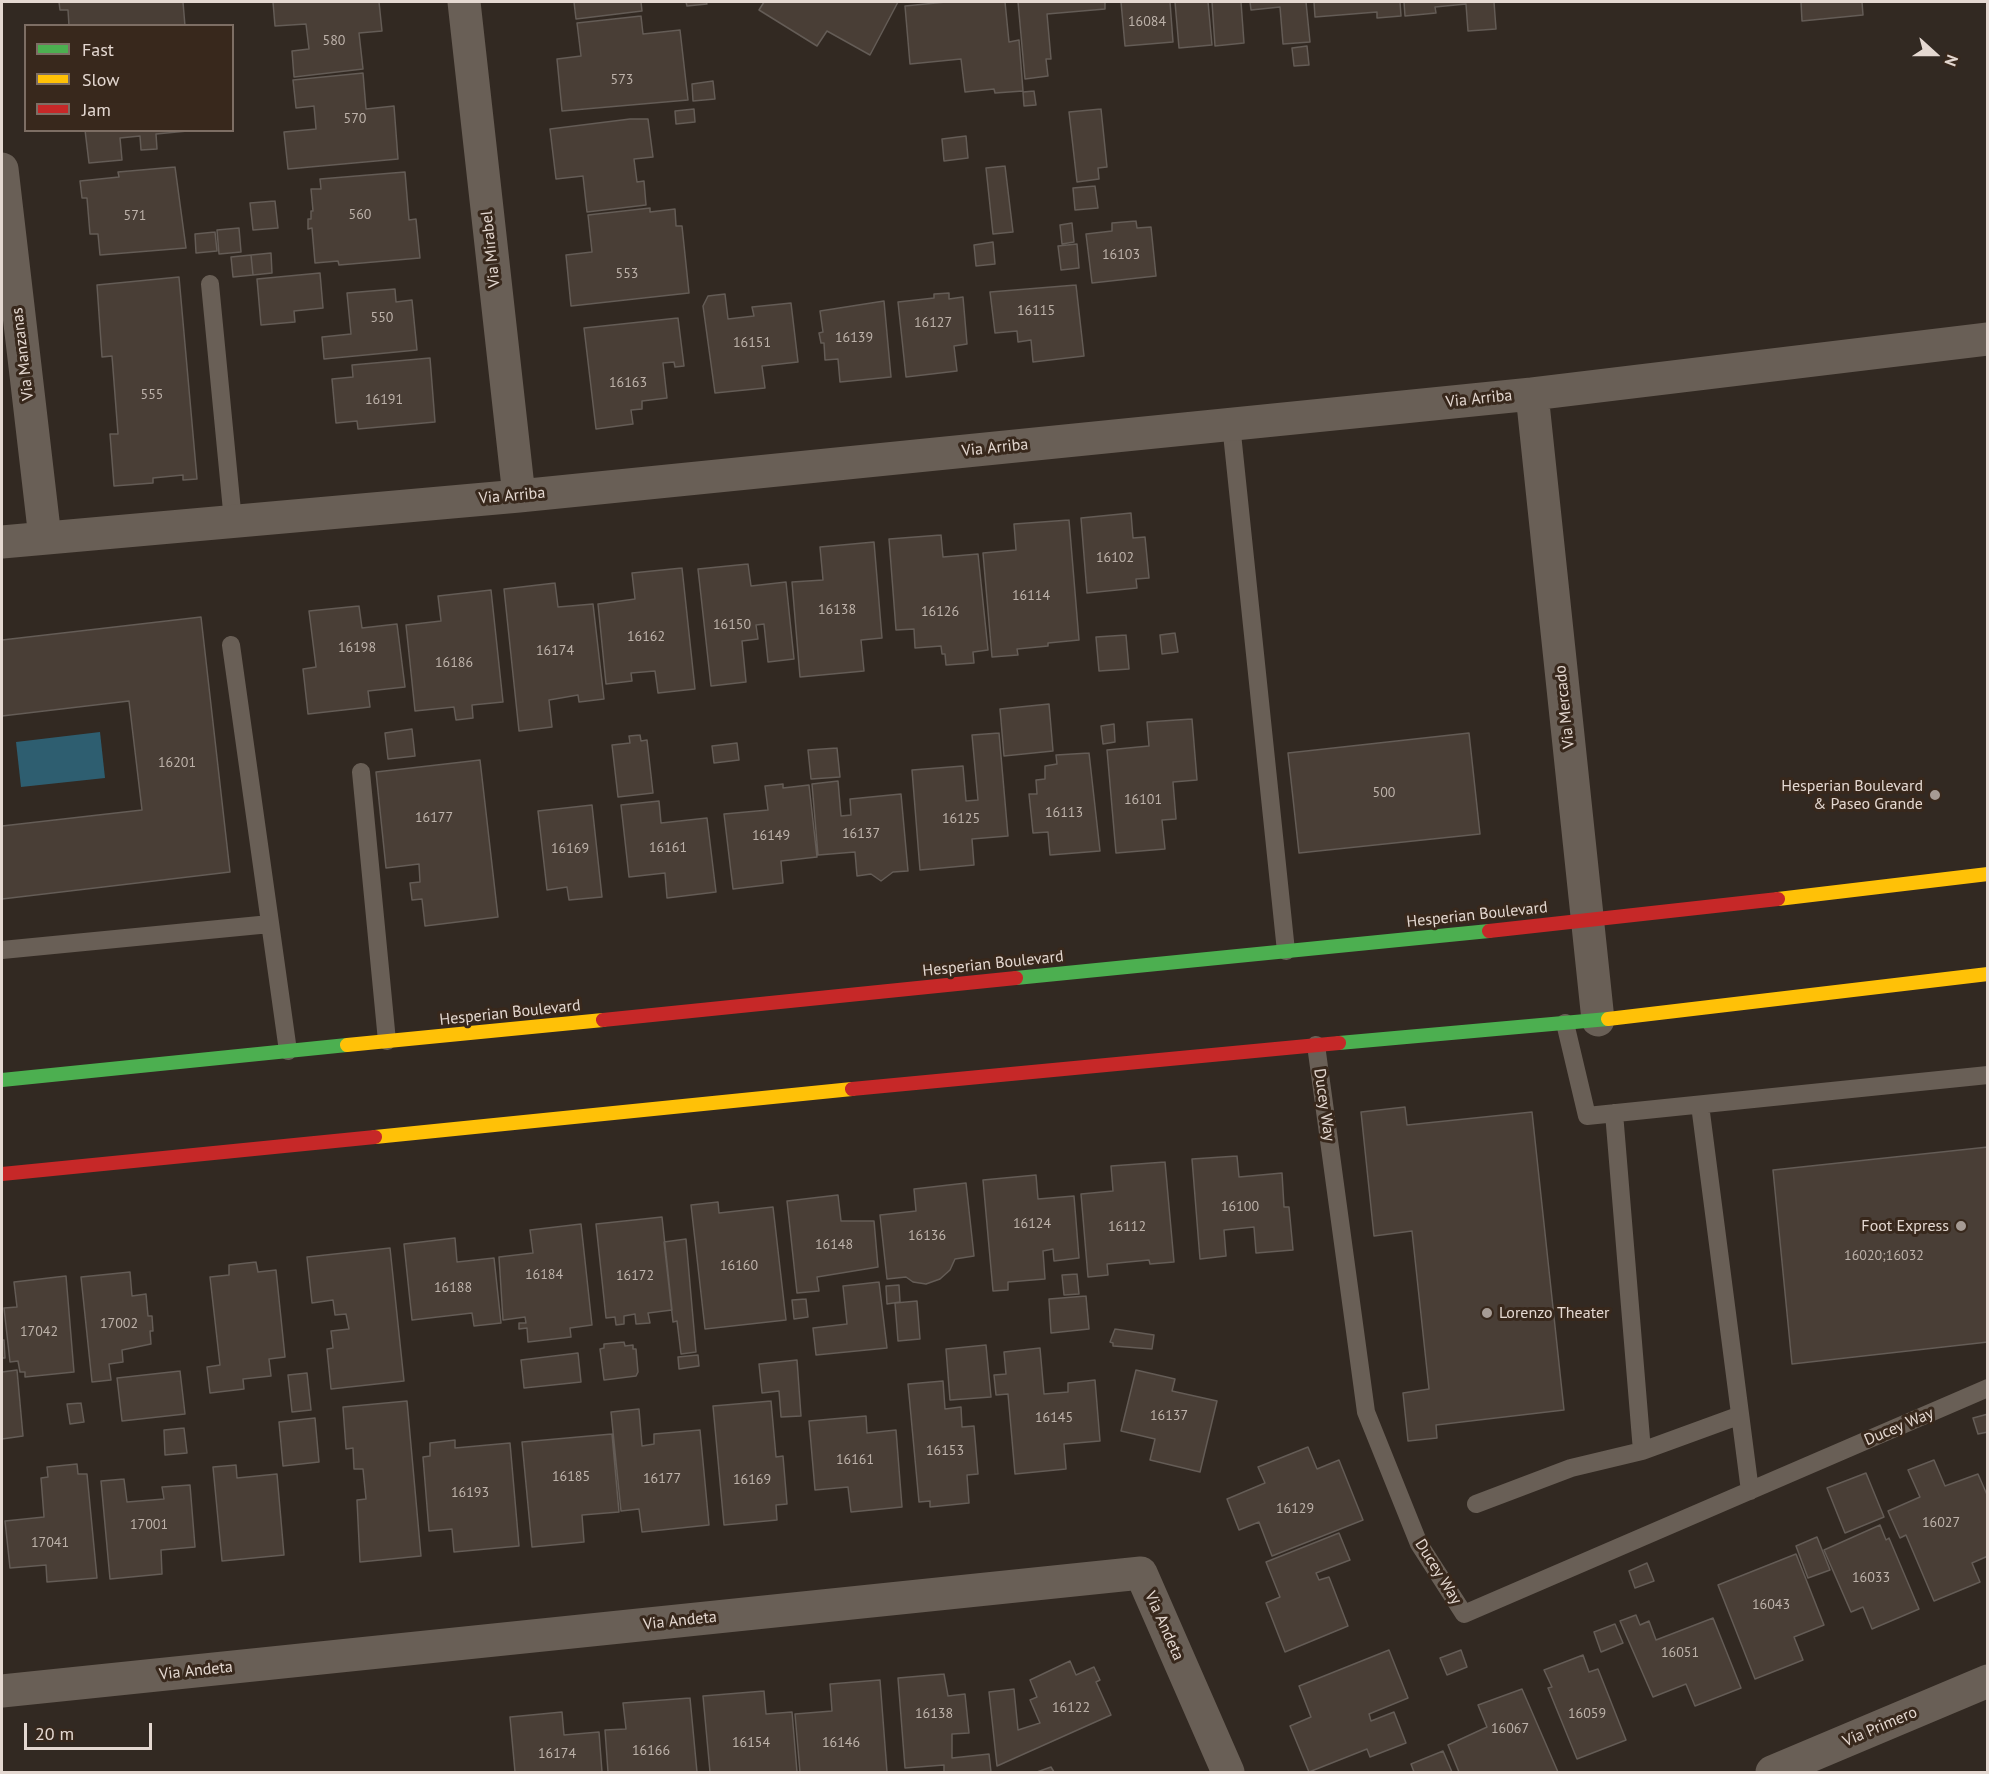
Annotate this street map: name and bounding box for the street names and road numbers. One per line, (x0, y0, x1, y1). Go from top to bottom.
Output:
street label: Via Mirabel (477, 210, 505, 288)
street label: Via Manzanas (8, 306, 38, 402)
street label: Via Arriba (1445, 386, 1513, 412)
street label: Via Arriba (961, 435, 1029, 461)
street label: Via Arriba (478, 484, 546, 508)
street label: Via Mercado (1551, 664, 1579, 750)
street label: Hesperian Boulevard (1405, 898, 1549, 932)
street label: Hesperian Boulevard (921, 947, 1065, 981)
street label: Hesperian Boulevard (438, 996, 582, 1030)
street label: Ducey Way (1309, 1067, 1339, 1143)
street label: Ducey Way (1861, 1404, 1937, 1450)
street label: Ducey Way (1410, 1536, 1466, 1608)
street label: Via Andeta (1140, 1588, 1188, 1664)
street label: Via Andeta (642, 1608, 718, 1634)
street label: Via Andeta (158, 1658, 234, 1684)
street label: Via Primero (1840, 1703, 1920, 1751)

